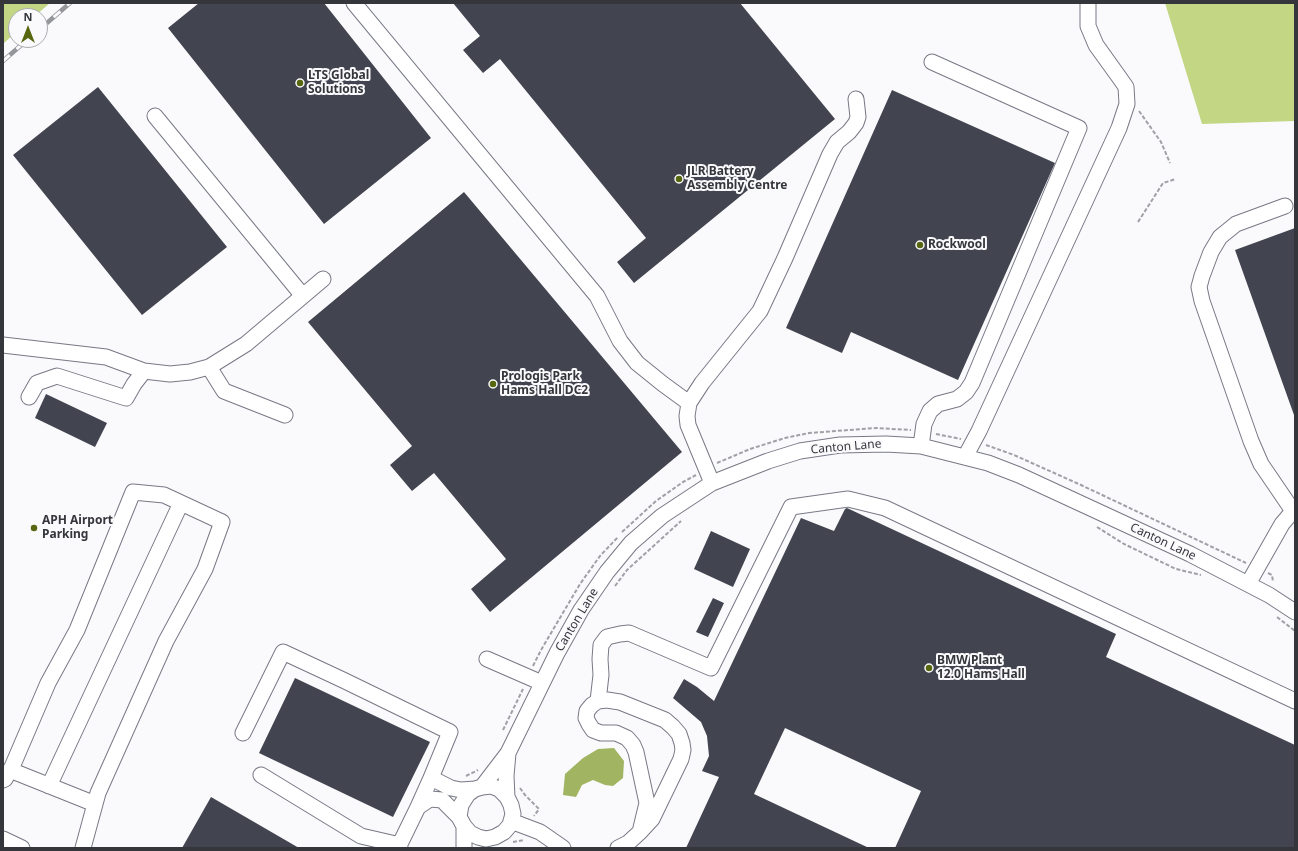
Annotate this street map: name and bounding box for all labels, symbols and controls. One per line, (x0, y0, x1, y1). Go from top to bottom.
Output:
north arrow (8, 8, 48, 48)
text: N (24, 9, 32, 24)
place label: LTS Global Solutions (308, 69, 369, 97)
marker: LTS Global Solutions (295, 78, 305, 88)
place label: JLR Battery Assembly Centre (687, 165, 788, 193)
marker: JLR Battery Assembly Centre (674, 174, 684, 184)
place label: Rockwool (928, 238, 986, 252)
marker: Rockwool (915, 240, 925, 250)
place label: Prologis Park Hams Hall DC2 (501, 370, 588, 398)
marker: Prologis Park Hams Hall DC2 (488, 379, 498, 389)
street label: Canton Lane (810, 437, 882, 457)
place label: APH Airport Parking (42, 514, 113, 542)
street label: Canton Lane (1128, 520, 1198, 564)
marker: APH Airport Parking (29, 523, 39, 533)
street label: Canton Lane (553, 586, 601, 654)
place label: BMW Plant 12.0 Hams Hall (937, 654, 1025, 682)
marker: BMW Plant 12.0 Hams Hall (924, 663, 934, 673)

